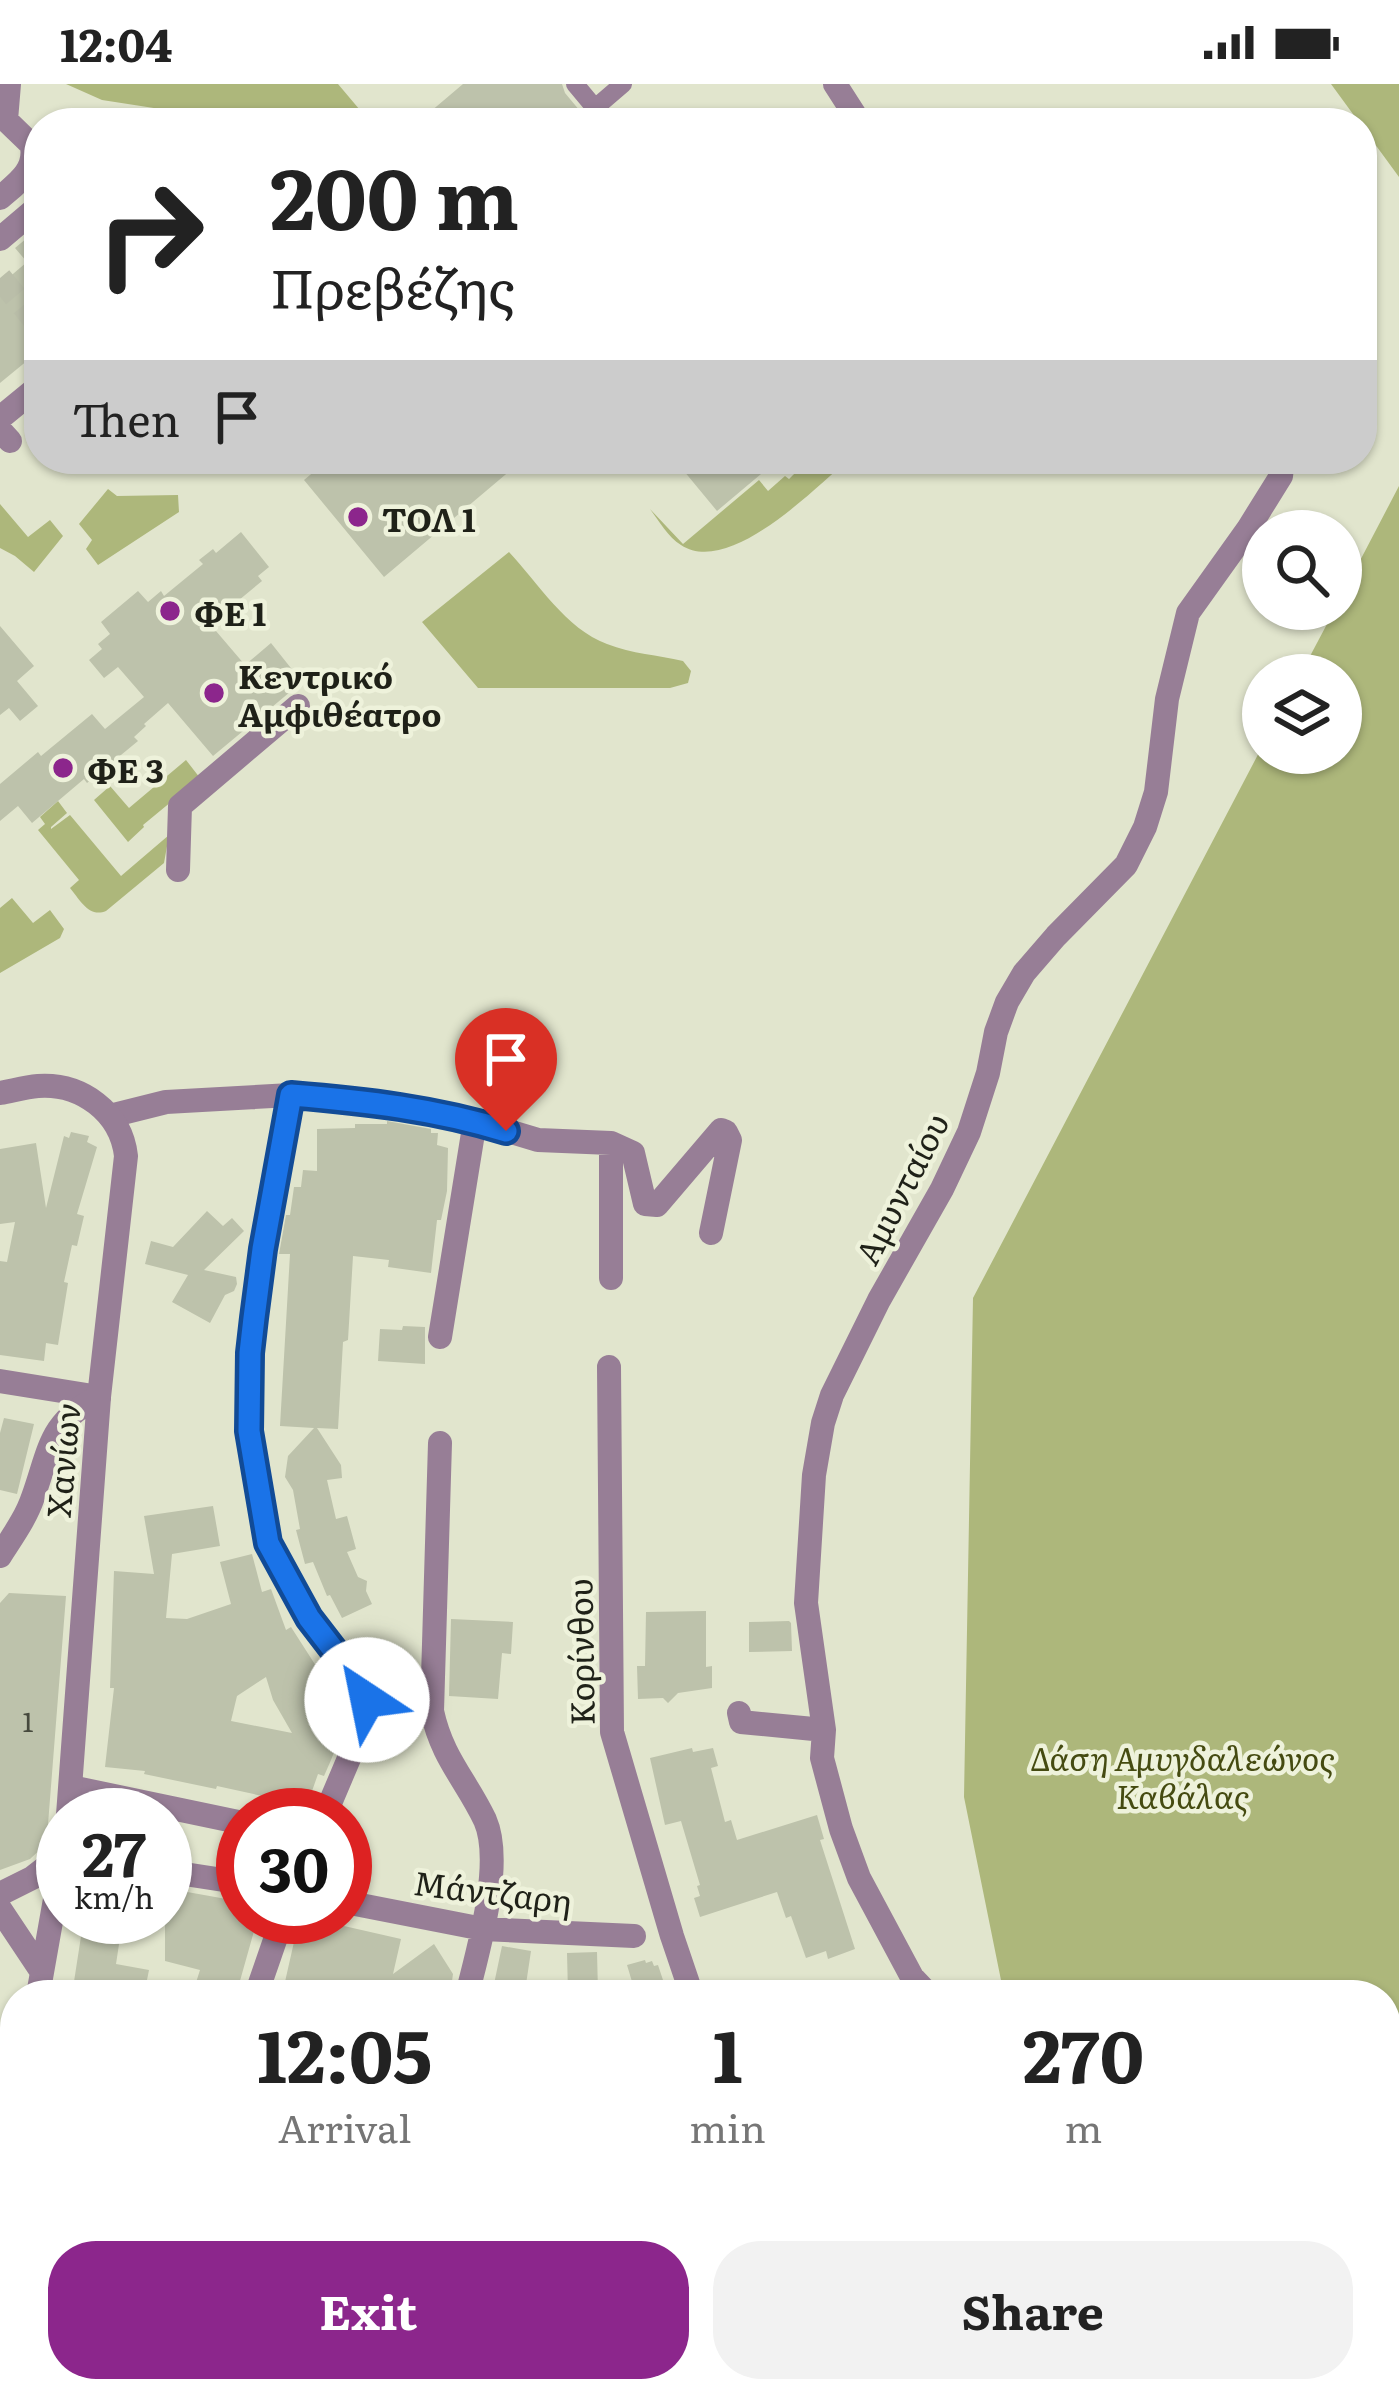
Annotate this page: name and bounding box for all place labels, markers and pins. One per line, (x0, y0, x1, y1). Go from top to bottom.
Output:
place label: ΤΟΛ 1 (382, 493, 476, 542)
marker: ΤΟΛ 1 (345, 504, 371, 530)
place label: ΦΕ 1 (194, 587, 266, 636)
marker: ΦΕ 1 (157, 598, 183, 624)
place label: Κεντρικό Αμφιθέατρο (238, 650, 441, 737)
marker: Κεντρικό Αμφιθέατρο (201, 680, 227, 706)
place label: ΦΕ 3 (87, 744, 164, 793)
marker: ΦΕ 3 (50, 755, 76, 781)
pin (455, 1008, 557, 1131)

